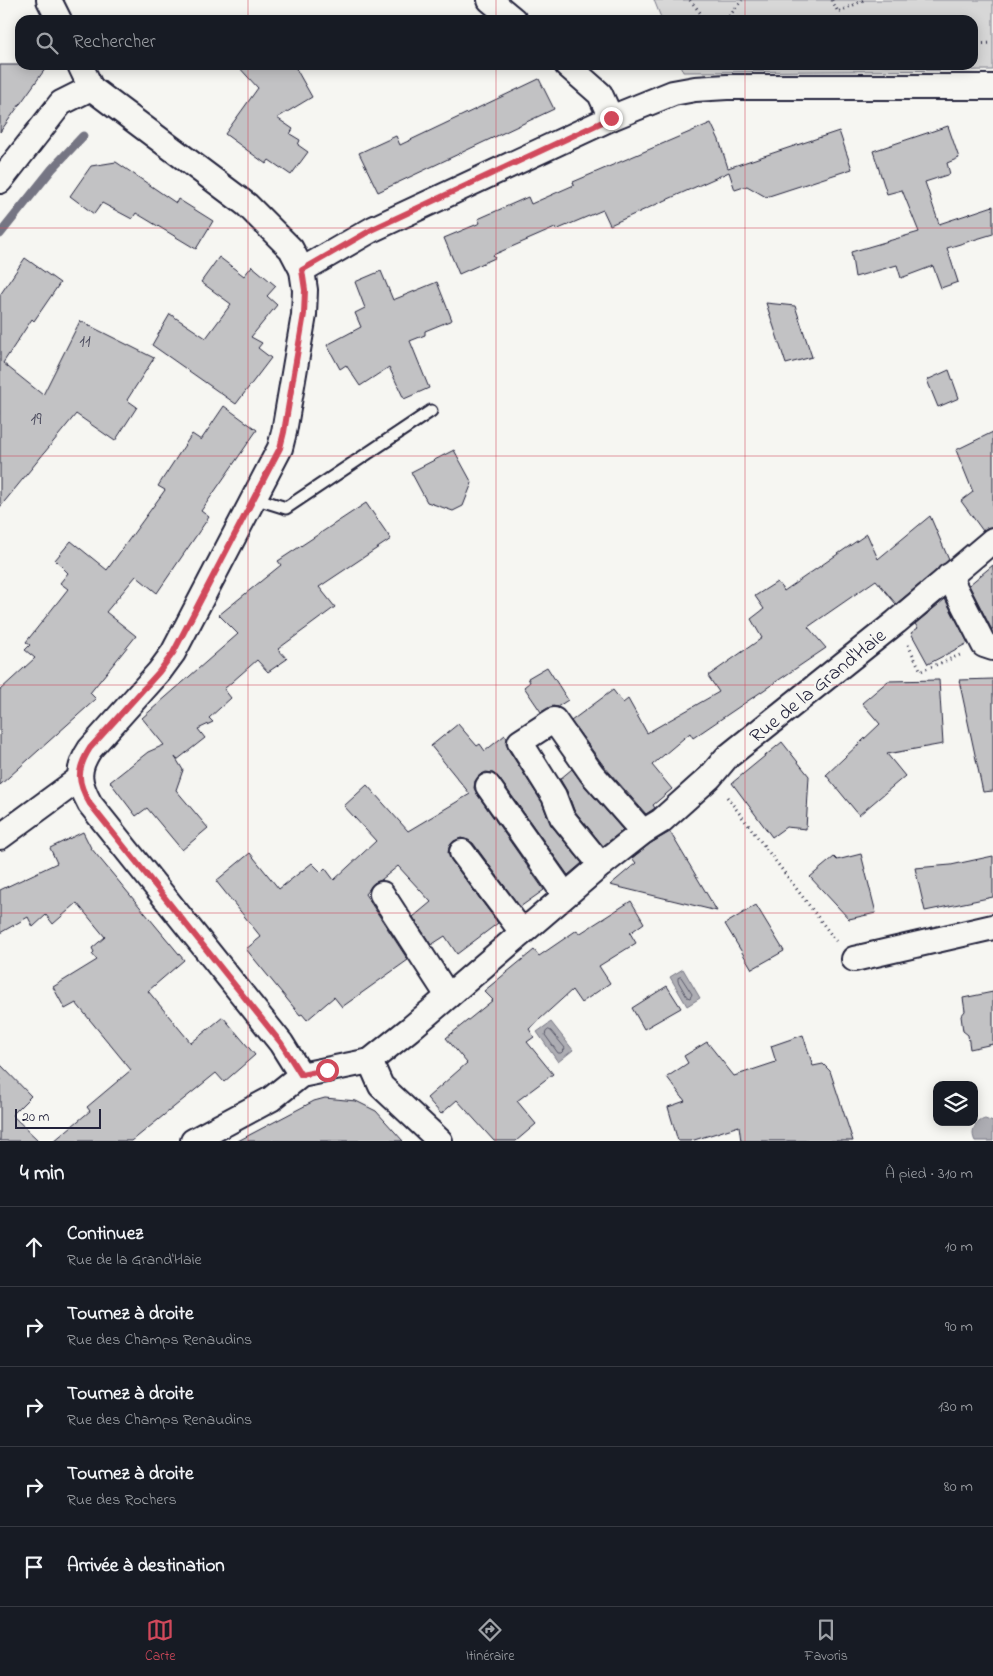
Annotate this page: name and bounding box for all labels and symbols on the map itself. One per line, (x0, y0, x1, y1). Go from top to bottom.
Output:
route end (600, 107, 623, 130)
house number: 11 (79, 329, 91, 355)
house number: 19 (30, 407, 42, 433)
street label: Rue de la Grand'Haie (744, 623, 893, 751)
route start (316, 1059, 339, 1082)
scale bar (15, 1106, 101, 1129)

